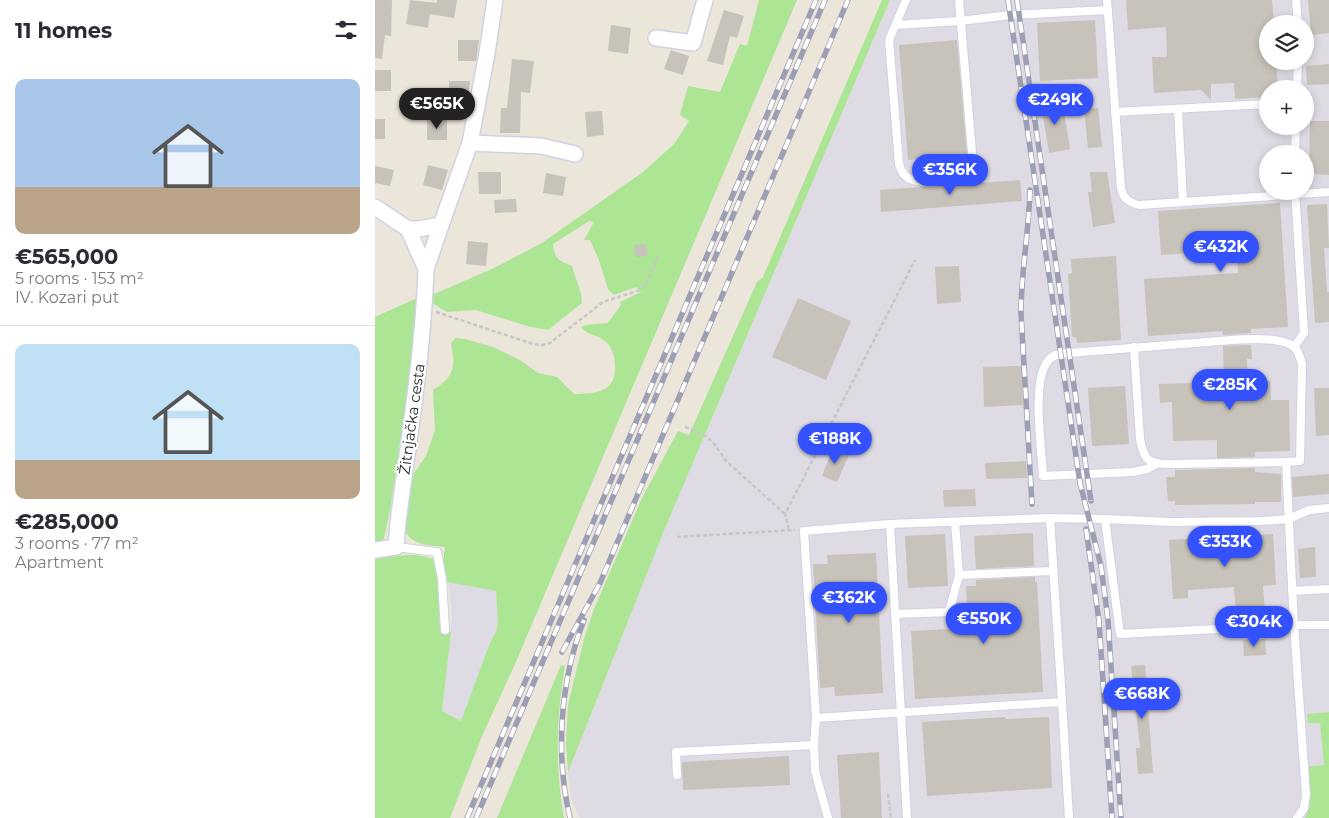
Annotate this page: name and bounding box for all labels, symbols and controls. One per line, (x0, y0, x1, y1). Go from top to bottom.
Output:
map controls (1259, 15, 1314, 200)
button: layers (1259, 15, 1314, 70)
icon: filters (332, 16, 360, 44)
text: 11 homes (15, 18, 112, 43)
button: + (1259, 80, 1314, 135)
pin: €249K (1020, 84, 1090, 126)
pin: €565K (402, 88, 472, 130)
text: €249K (1027, 90, 1083, 109)
text: €565K (410, 94, 464, 113)
icon: home (143, 111, 233, 201)
button: − (1259, 145, 1314, 200)
pin: €356K (915, 154, 985, 196)
text: €356K (923, 160, 977, 179)
pin: €432K (1186, 230, 1256, 273)
text: €432K (1194, 237, 1248, 256)
text: €565,000 (15, 244, 118, 269)
text: 5 rooms · 153 m² (15, 269, 144, 288)
text: IV. Kozari put (15, 288, 119, 307)
street label: Žitnjačka cesta (394, 362, 429, 476)
pin: €285K (1195, 368, 1265, 411)
text: €285K (1203, 375, 1257, 394)
icon: home (143, 377, 233, 467)
pin: €188K (800, 422, 870, 465)
text: €188K (809, 429, 861, 448)
text: €285,000 (15, 509, 119, 534)
pin: €353K (1190, 526, 1260, 568)
text: €353K (1198, 532, 1252, 551)
text: 3 rooms · 77 m² (15, 534, 139, 553)
text: Apartment (15, 553, 104, 572)
pin: €362K (814, 582, 884, 624)
text: €362K (822, 588, 876, 607)
pin: €550K (949, 602, 1019, 645)
pin: €304K (1219, 606, 1289, 648)
text: €550K (957, 609, 1011, 628)
text: €304K (1226, 612, 1282, 631)
pin: €668K (1107, 678, 1177, 720)
text: €668K (1114, 684, 1170, 703)

